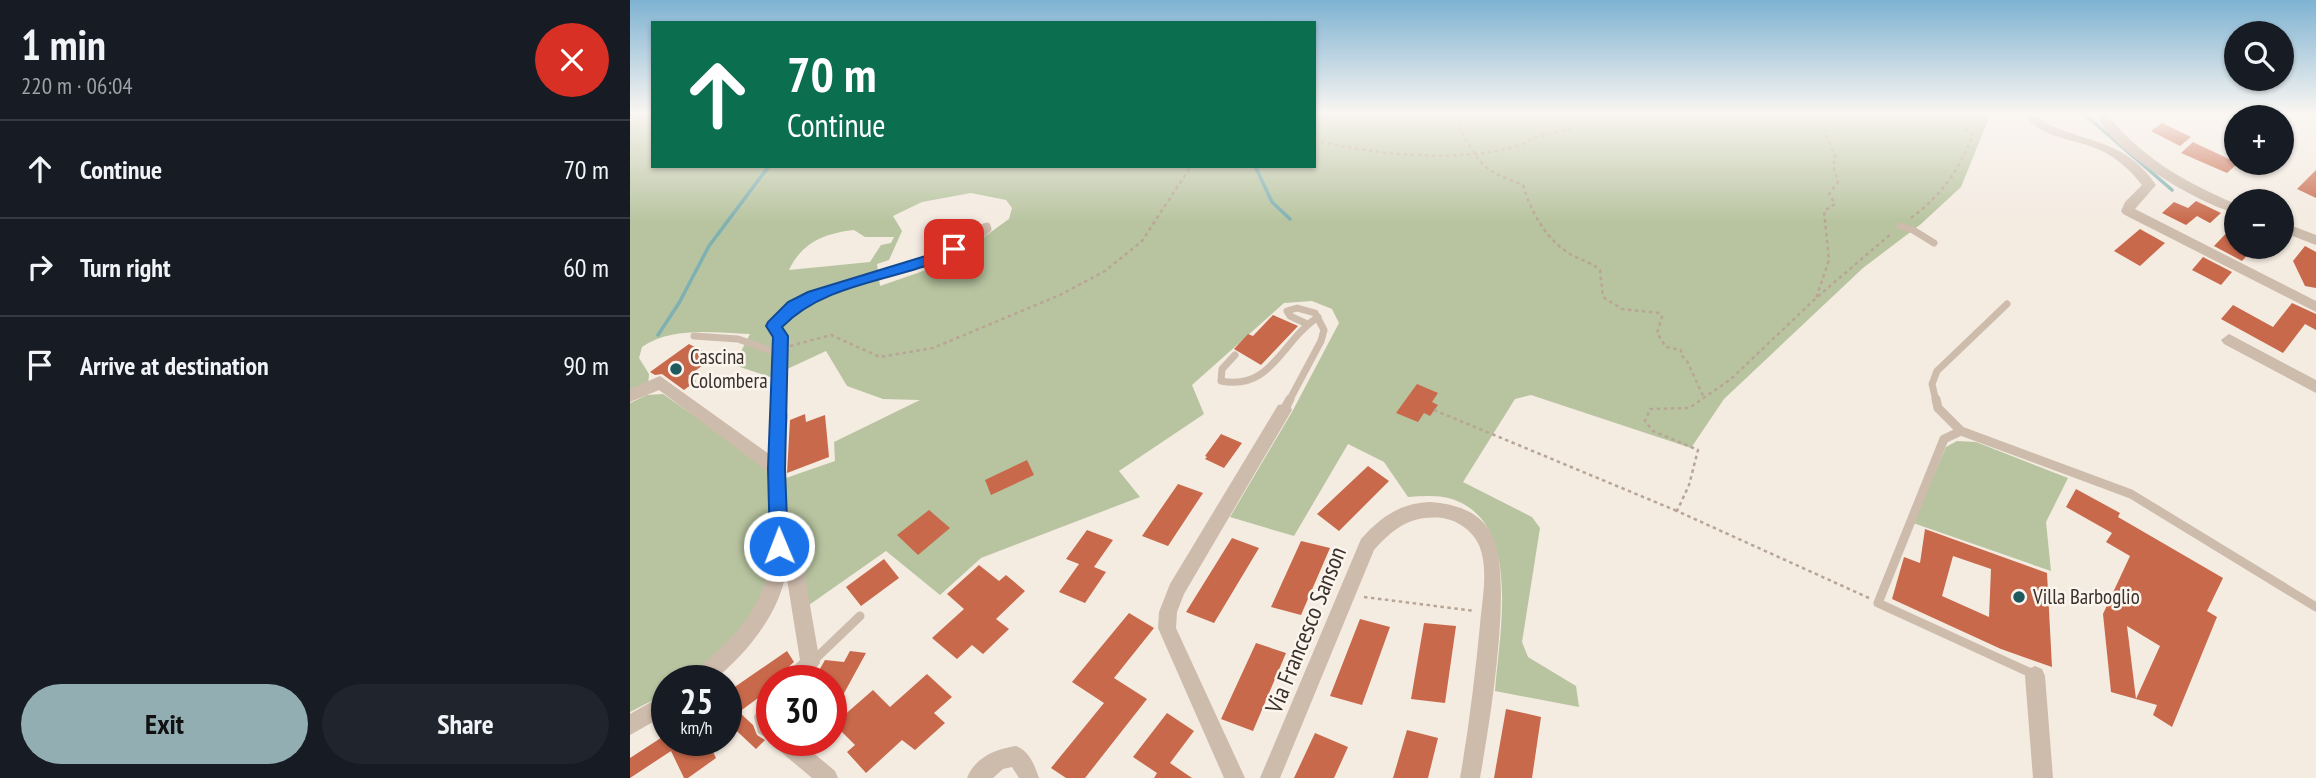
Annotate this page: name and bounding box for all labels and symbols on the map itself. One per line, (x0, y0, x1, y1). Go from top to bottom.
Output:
pin (924, 219, 984, 279)
place label: Cascina Colombera (690, 343, 768, 394)
marker: Cascina Colombera (668, 361, 684, 377)
position arrow (742, 509, 816, 583)
street label: Via Francesco Sanson (1258, 542, 1353, 719)
place label: Villa Barboglio (2032, 583, 2140, 610)
marker: Villa Barboglio (2011, 589, 2027, 605)
speed limit sign: 30 (756, 665, 847, 756)

